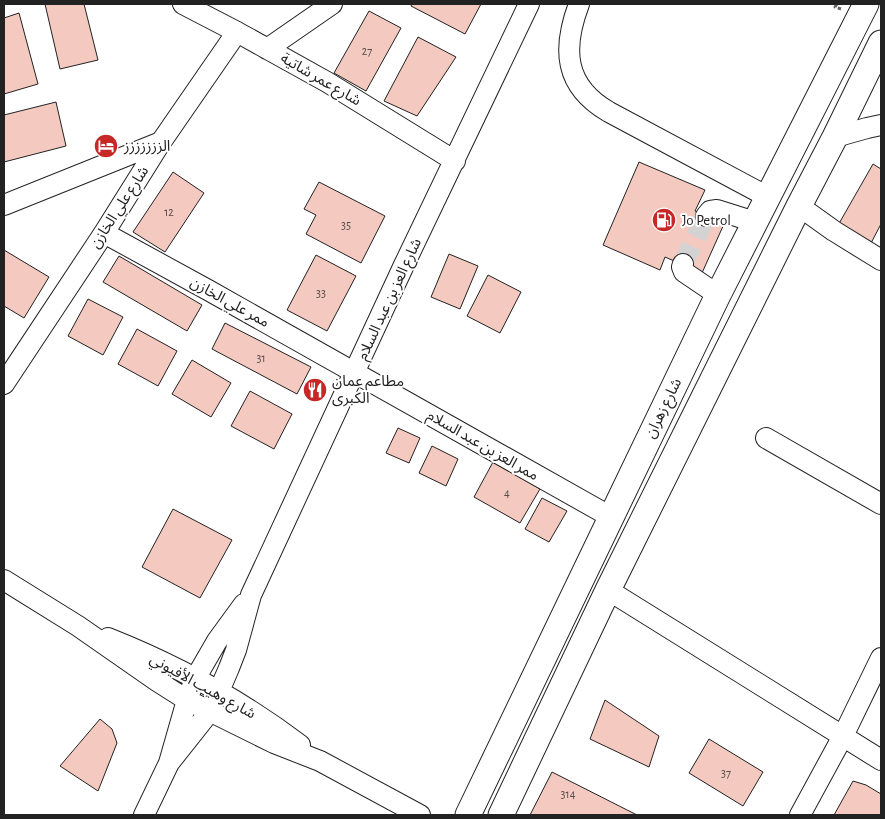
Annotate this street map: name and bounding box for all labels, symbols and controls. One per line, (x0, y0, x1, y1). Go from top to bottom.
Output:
house number: 27 (362, 45, 372, 57)
street label: شارع عمر شاتية (276, 50, 364, 112)
hotel icon: الززززززز (93, 133, 119, 159)
place label: الززززززز (123, 139, 170, 155)
street label: شارع علي الخازن (87, 163, 155, 253)
house number: 12 (164, 206, 174, 218)
fuel station icon: Jo Petrol (651, 207, 677, 233)
place label: Jo Petrol (682, 213, 731, 228)
house number: 35 (341, 219, 351, 231)
street label: شارع العز بن عبد السلام (355, 236, 428, 364)
street label: ممر علي الخازن (186, 275, 272, 333)
house number: 33 (316, 287, 326, 299)
house number: 31 (256, 352, 266, 364)
place label: مطاعم عمان الكبرى (332, 374, 404, 407)
street label: شارع زهران (643, 376, 688, 442)
restaurant icon: مطاعم عمان الكبرى (302, 377, 328, 403)
street label: ممر العز بن عبد السلام (423, 408, 541, 486)
house number: 4 (504, 487, 510, 499)
street label: شارع وهيب الأفيوني (145, 651, 259, 725)
house number: 37 (721, 767, 731, 779)
house number: 314 (561, 788, 576, 800)

